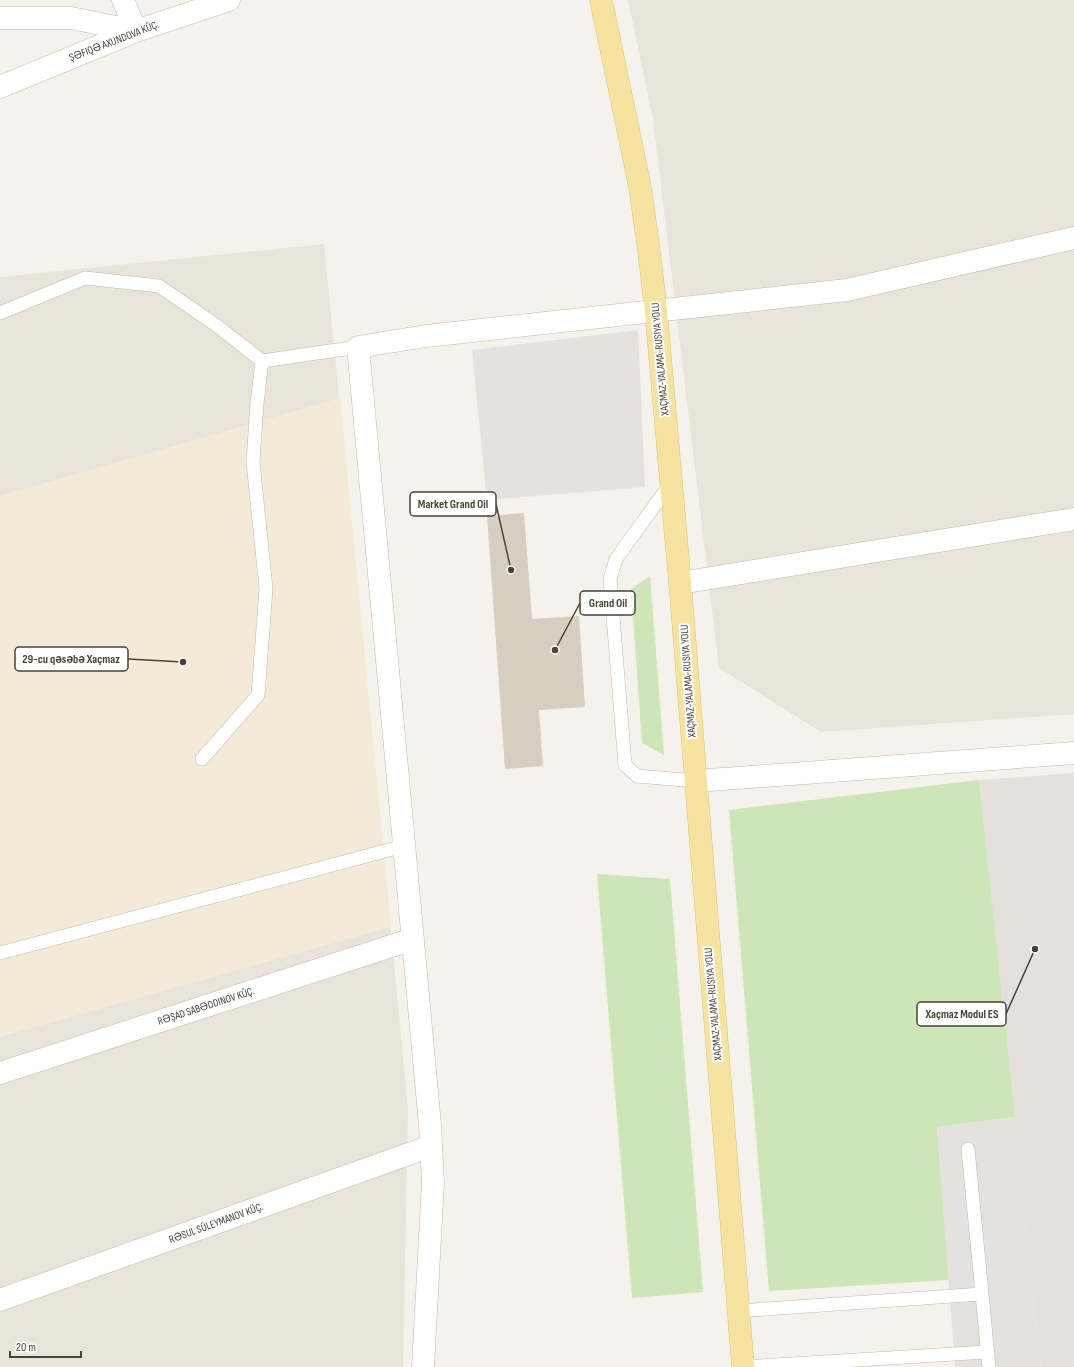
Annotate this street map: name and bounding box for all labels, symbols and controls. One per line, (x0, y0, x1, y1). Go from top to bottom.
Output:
street label: ŞƏFIQƏ AXUNDOVA KÜÇ. (67, 18, 161, 64)
street label: XAÇMAZ-YALAMA-RUSIYA YOLU (649, 302, 672, 417)
callout: Market Grand Oil (410, 492, 496, 516)
text: Market Grand Oil (418, 497, 488, 512)
callout: Grand Oil (580, 591, 635, 615)
text: Grand Oil (589, 596, 627, 611)
street label: XAÇMAZ-YALAMA-RUSIYA YOLU (678, 624, 699, 739)
callout: 29-cu qəsəbə Xaçmaz (15, 647, 128, 671)
text: 29-cu qəsəbə Xaçmaz (22, 652, 120, 667)
street label: XAÇMAZ-YALAMA-RUSIYA YOLU (702, 947, 725, 1062)
street label: RƏŞAD SABƏDDINOV KÜÇ. (156, 984, 256, 1028)
callout: Xaçmaz Modul ES (917, 1002, 1006, 1026)
text: Xaçmaz Modul ES (925, 1007, 999, 1022)
street label: RƏSUL SÜLEYMANOV KÜÇ. (167, 1200, 265, 1246)
scale bar (10, 1333, 81, 1359)
text: 20 m (16, 1340, 36, 1355)

